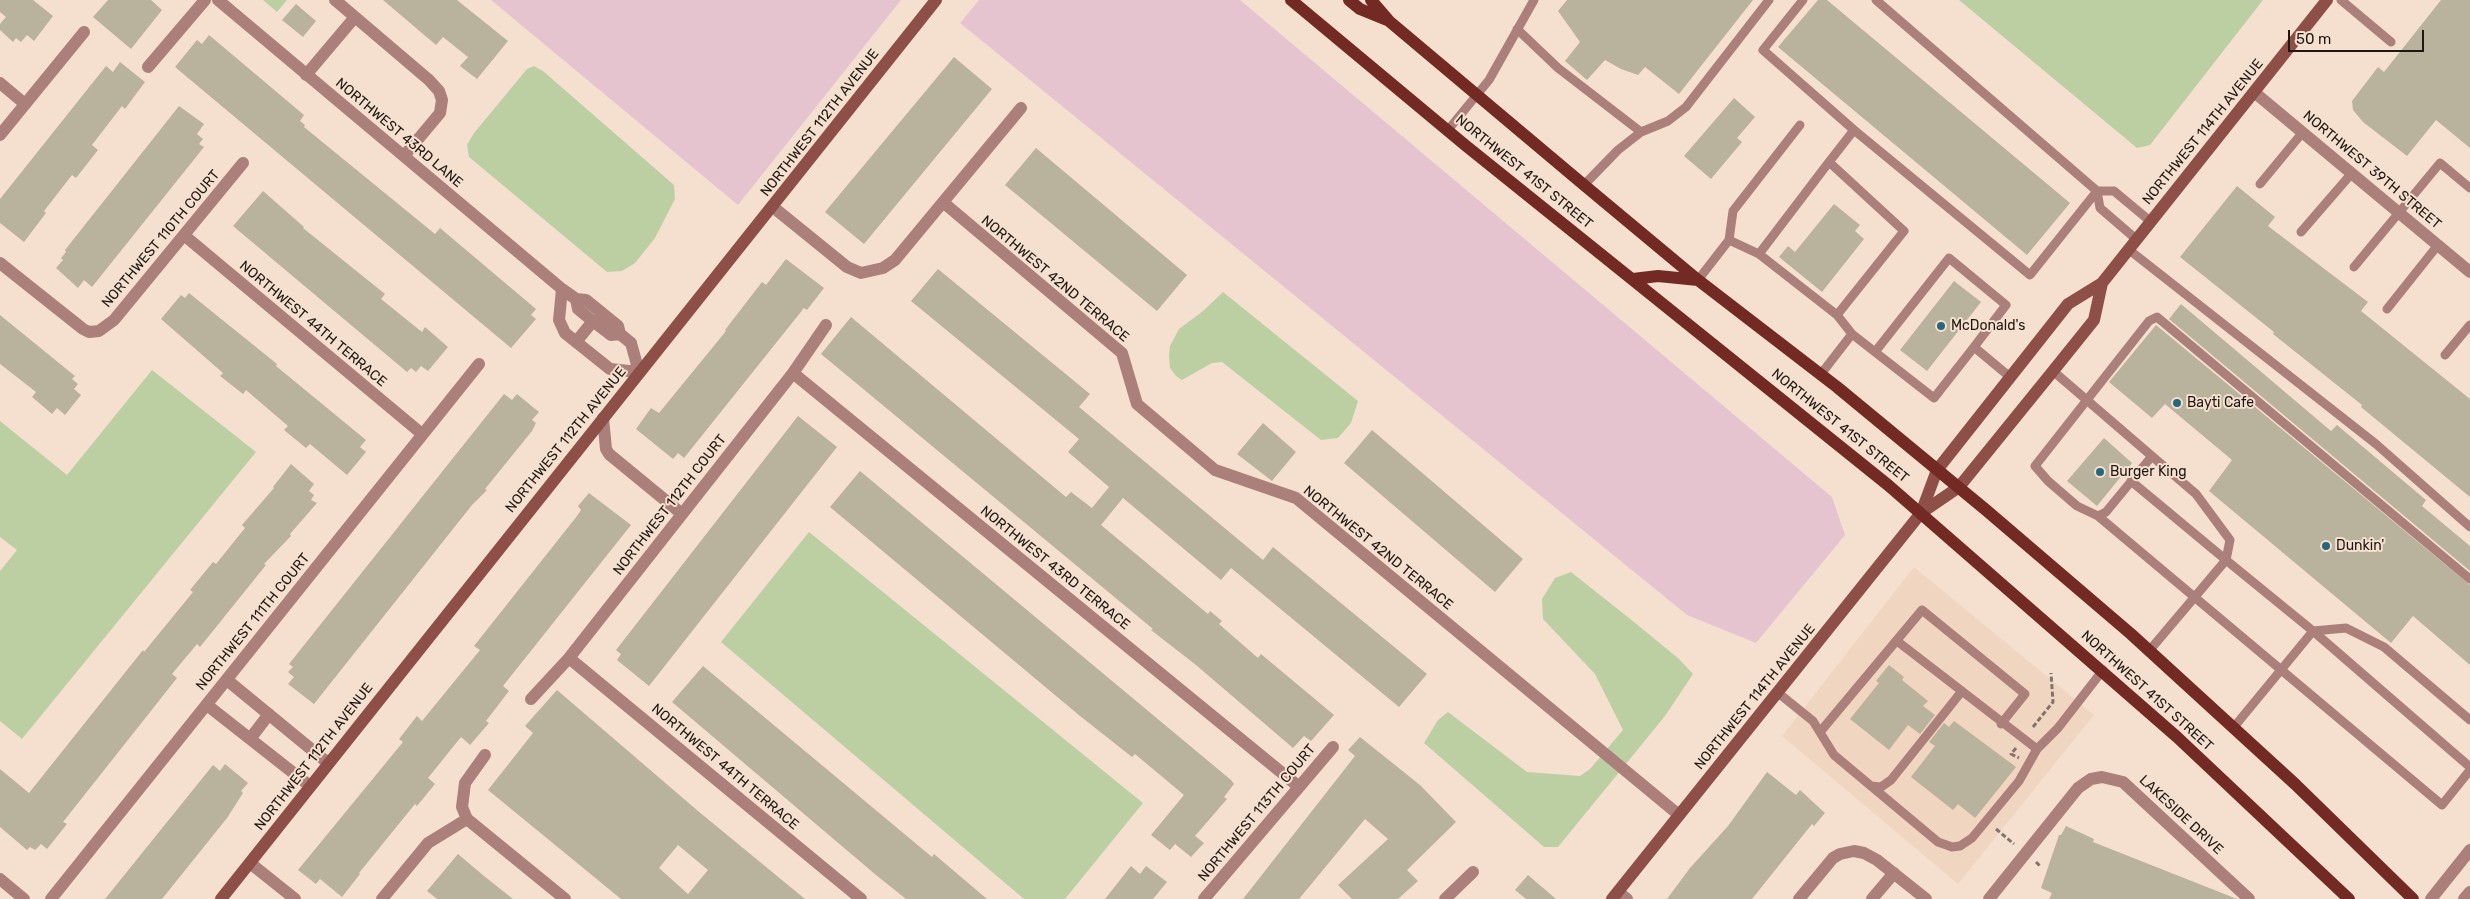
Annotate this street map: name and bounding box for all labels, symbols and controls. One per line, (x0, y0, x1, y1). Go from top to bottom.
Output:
scale bar (2290, 20, 2426, 52)
text: 50 m (2296, 30, 2331, 48)
street label: NORTHWEST 112TH AVENUE (757, 46, 883, 200)
street label: NORTHWEST 114TH AVENUE (2139, 56, 2267, 208)
street label: NORTHWEST 43RD LANE (332, 75, 466, 191)
street label: NORTHWEST 39TH STREET (2299, 107, 2445, 233)
street label: NORTHWEST 41ST STREET (1452, 111, 1596, 233)
street label: NORTHWEST 110TH COURT (99, 167, 223, 311)
street label: NORTHWEST 42ND TERRACE (978, 212, 1132, 346)
street label: NORTHWEST 44TH TERRACE (236, 258, 390, 390)
place label: McDonald's (1951, 318, 2025, 334)
marker: McDonald's (1935, 320, 1947, 332)
street label: NORTHWEST 112TH AVENUE (502, 364, 630, 516)
street label: NORTHWEST 41ST STREET (1768, 365, 1912, 487)
place label: Bayti Cafe (2187, 395, 2254, 411)
marker: Bayti Cafe (2171, 397, 2183, 409)
street label: NORTHWEST 112TH COURT (610, 431, 730, 579)
place label: Burger King (2110, 464, 2187, 480)
marker: Burger King (2094, 466, 2106, 478)
street label: NORTHWEST 42ND TERRACE (1300, 482, 1456, 614)
street label: NORTHWEST 43RD TERRACE (977, 502, 1133, 634)
place label: Dunkin' (2336, 538, 2384, 554)
marker: Dunkin' (2320, 540, 2332, 552)
street label: NORTHWEST 111TH COURT (193, 550, 313, 694)
street label: NORTHWEST 114TH AVENUE (1691, 621, 1819, 773)
street label: NORTHWEST 41ST STREET (2078, 627, 2216, 755)
street label: NORTHWEST 112TH AVENUE (251, 680, 377, 834)
street label: NORTHWEST 44TH TERRACE (648, 701, 802, 833)
street label: NORTHWEST 113TH COURT (1195, 741, 1319, 885)
street label: LAKESIDE DRIVE (2136, 772, 2226, 858)

